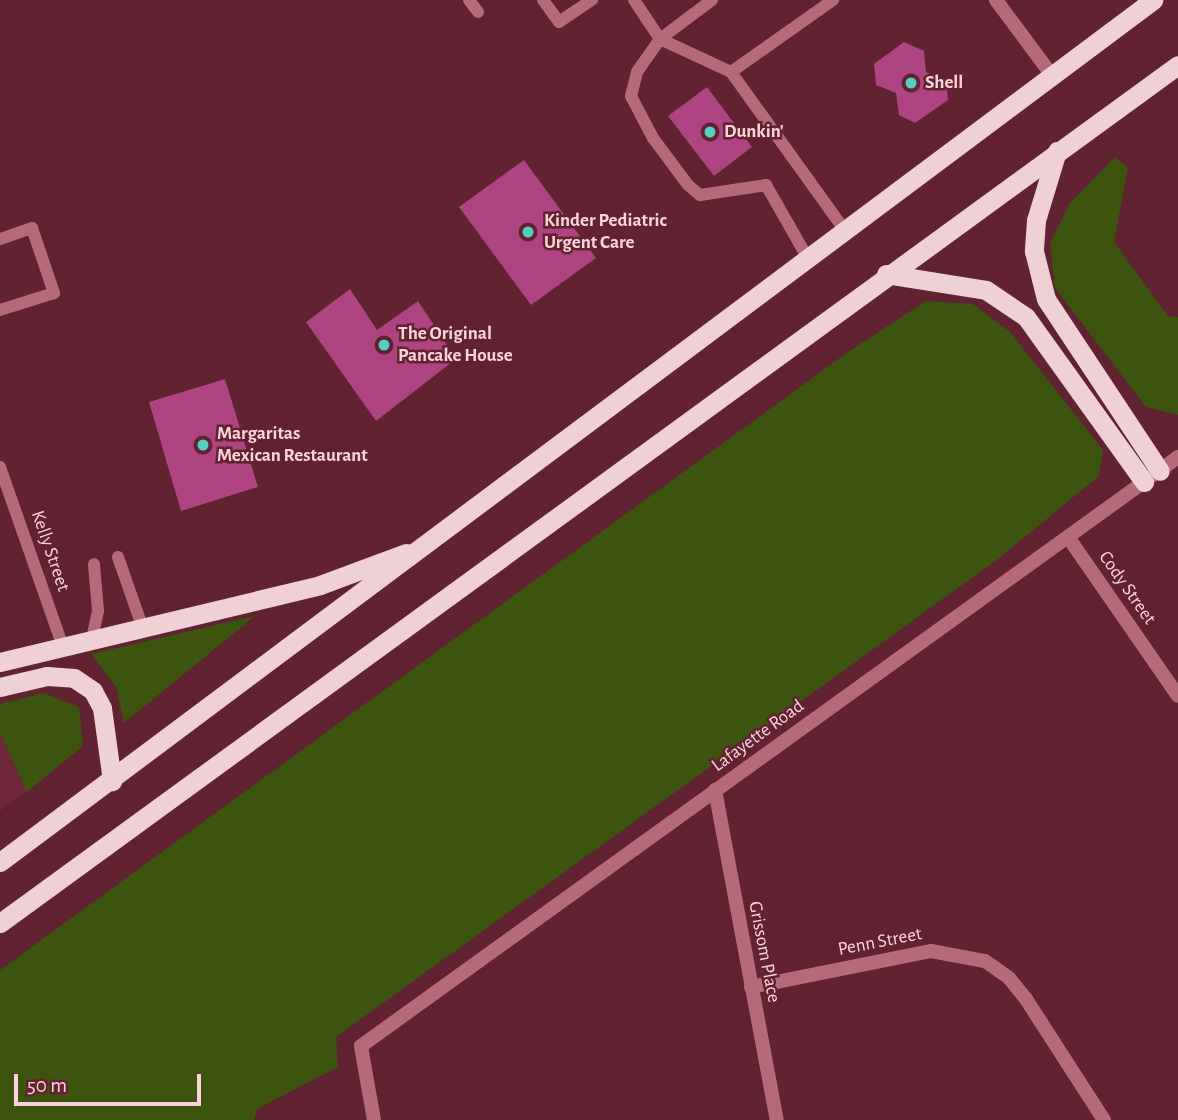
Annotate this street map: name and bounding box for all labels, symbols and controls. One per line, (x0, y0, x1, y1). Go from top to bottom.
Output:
place label: Shell (925, 72, 963, 94)
marker: Shell (903, 75, 919, 91)
place label: Dunkin' (724, 121, 784, 143)
marker: Dunkin' (702, 124, 718, 140)
place label: Kinder Pediatric Urgent Care (544, 210, 667, 254)
marker: Kinder Pediatric Urgent Care (518, 222, 538, 242)
place label: The Original Pancake House (398, 323, 513, 367)
marker: The Original Pancake House (376, 337, 392, 353)
place label: Margaritas Mexican Restaurant (217, 423, 368, 467)
marker: Margaritas Mexican Restaurant (195, 437, 211, 453)
street label: Kelly Street (26, 508, 74, 594)
street label: Cody Street (1093, 547, 1161, 629)
street label: Lafayette Road (707, 695, 809, 777)
street label: Grissom Place (743, 899, 785, 1005)
street label: Penn Street (836, 923, 924, 961)
scale bar (18, 1060, 205, 1104)
text: 50 m (27, 1075, 67, 1096)

